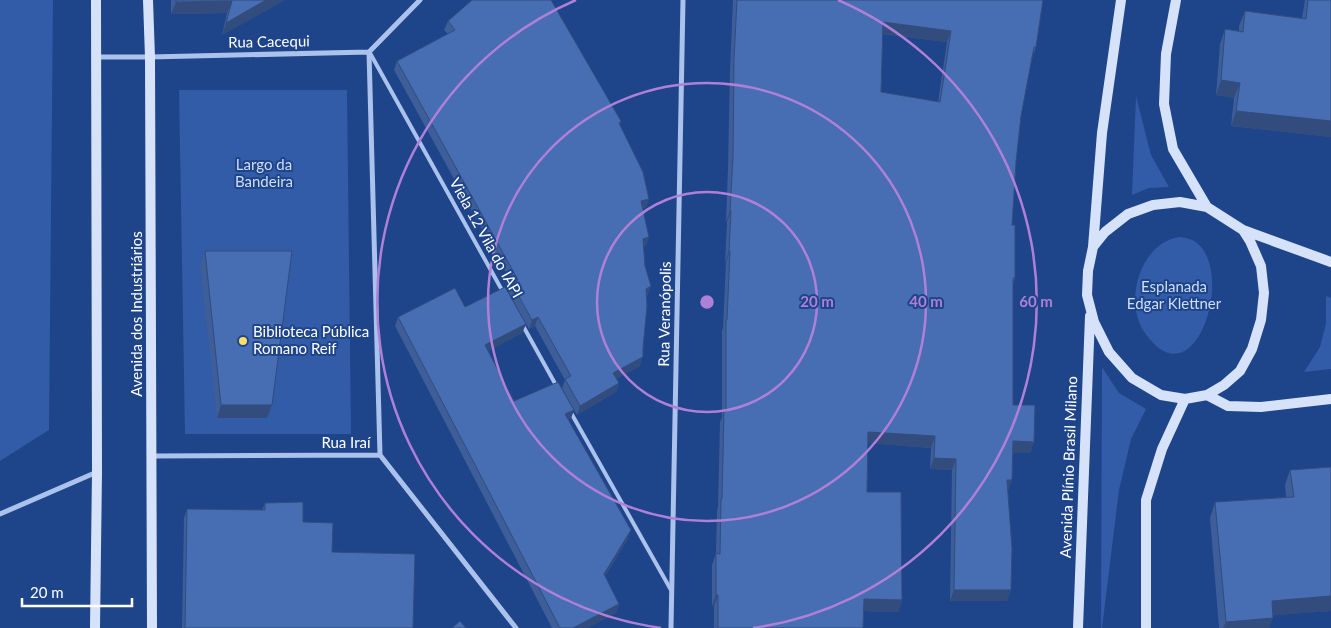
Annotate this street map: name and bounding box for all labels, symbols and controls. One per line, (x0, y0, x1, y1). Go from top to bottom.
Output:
street label: Rua Cacequi (228, 31, 310, 51)
park label: Largo da Bandeira (235, 155, 293, 190)
street label: Viela 12 Vila do IAPI (446, 175, 527, 301)
street label: Avenida dos Industriários (127, 231, 145, 397)
street label: Rua Veranópolis (654, 261, 674, 367)
park label: Esplanada Edgar Klettner (1127, 277, 1222, 312)
text: 20 m (800, 292, 834, 310)
text: 40 m (909, 292, 943, 310)
text: 60 m (1019, 292, 1053, 310)
centre of rings (698, 293, 716, 311)
place label: Biblioteca Pública Romano Reif (253, 322, 369, 357)
marker: Biblioteca Pública Romano Reif (237, 335, 249, 347)
street label: Avenida Plínio Brasil Milano (1056, 376, 1080, 558)
street label: Rua Iraí (321, 433, 372, 451)
scale bar (22, 576, 132, 608)
text: 20 m (30, 583, 64, 601)

